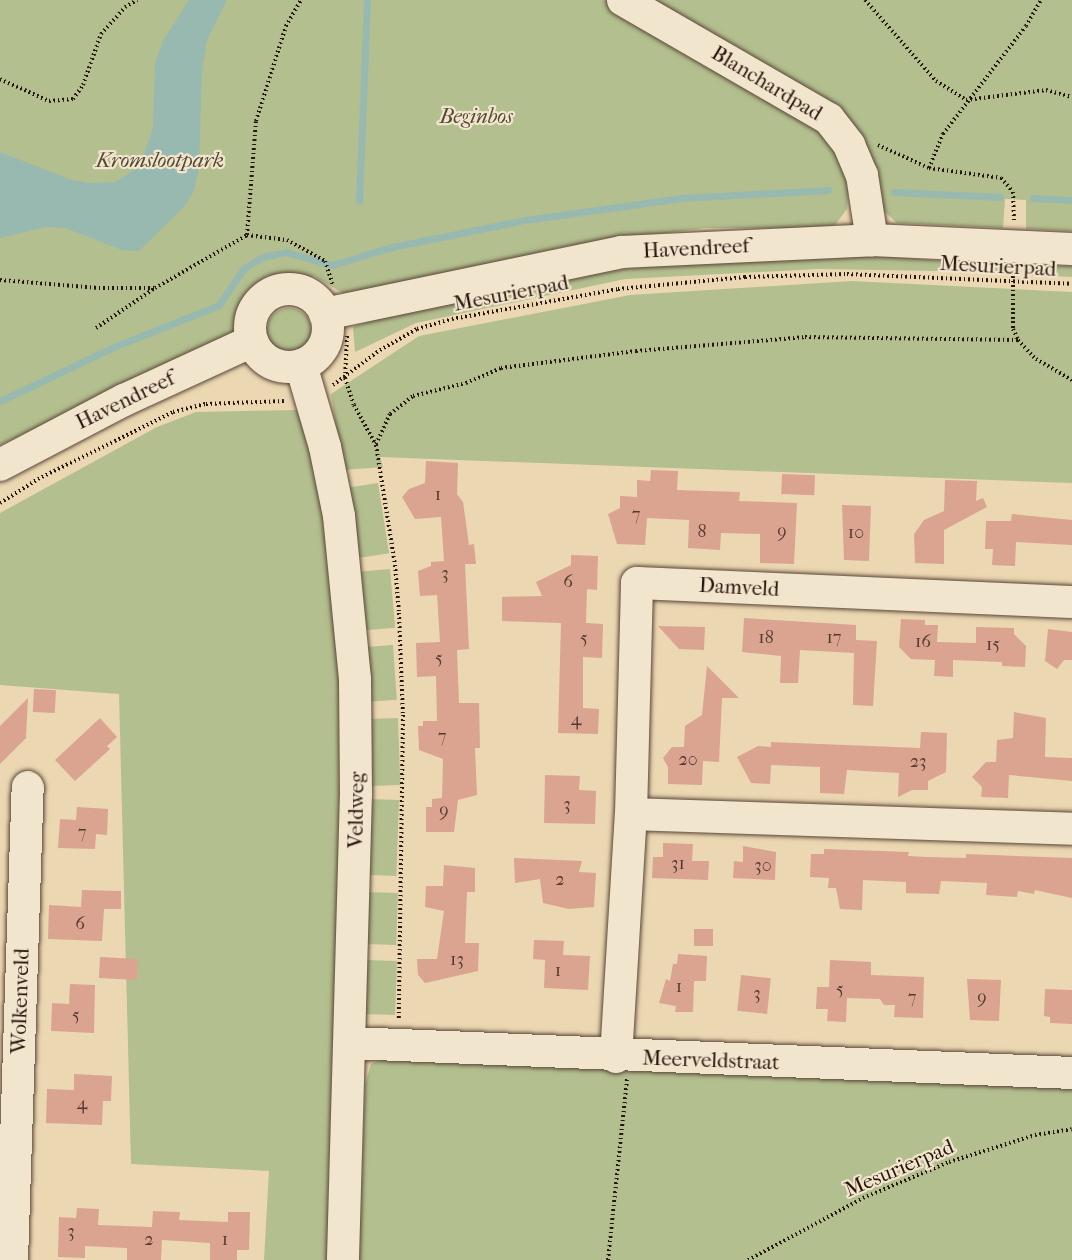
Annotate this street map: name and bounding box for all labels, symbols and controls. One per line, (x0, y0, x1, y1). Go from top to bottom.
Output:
street label: Blanchardpad (707, 40, 827, 126)
park label: Beginbos (439, 103, 513, 129)
park label: Kromslootpark (96, 147, 224, 173)
street label: Havendreef (642, 233, 750, 263)
street label: Mesurierpad (939, 250, 1057, 282)
street label: Mesurierpad (451, 270, 571, 316)
street label: Havendreef (72, 365, 178, 435)
house number: 1 (435, 484, 441, 506)
house number: 7 (632, 504, 640, 526)
house number: 8 (697, 521, 707, 543)
house number: 9 (777, 521, 787, 543)
house number: 10 (848, 522, 864, 544)
house number: 3 (441, 563, 449, 585)
house number: 6 (563, 571, 573, 593)
street label: Damveld (698, 572, 780, 602)
house number: 18 (758, 627, 774, 649)
house number: 17 (826, 627, 842, 649)
house number: 5 (580, 628, 588, 650)
house number: 16 (915, 631, 931, 653)
house number: 15 (986, 634, 1000, 656)
house number: 5 (435, 648, 443, 670)
house number: 4 (571, 709, 581, 731)
house number: 7 (438, 726, 446, 748)
house number: 20 (678, 749, 698, 771)
house number: 23 (910, 751, 926, 773)
street label: Veldweg (343, 772, 369, 848)
house number: 3 (563, 794, 571, 816)
house number: 9 (439, 800, 449, 822)
house number: 7 (78, 822, 86, 844)
house number: 31 (671, 853, 685, 875)
house number: 30 (754, 855, 772, 877)
house number: 2 (555, 869, 565, 891)
house number: 6 (75, 913, 85, 935)
street label: Wolkenveld (6, 948, 34, 1054)
house number: 13 (450, 949, 464, 971)
house number: 1 (555, 960, 561, 982)
house number: 1 (676, 976, 682, 998)
house number: 5 (836, 979, 844, 1001)
house number: 3 (753, 983, 761, 1005)
house number: 7 (908, 987, 916, 1009)
house number: 9 (977, 987, 987, 1009)
house number: 5 (72, 1005, 80, 1027)
street label: Meerveldstraat (642, 1045, 780, 1075)
house number: 4 (77, 1093, 87, 1115)
street label: Mesurierpad (841, 1134, 957, 1202)
house number: 3 (67, 1221, 75, 1243)
house number: 2 (144, 1229, 154, 1251)
house number: 1 (222, 1229, 228, 1251)

